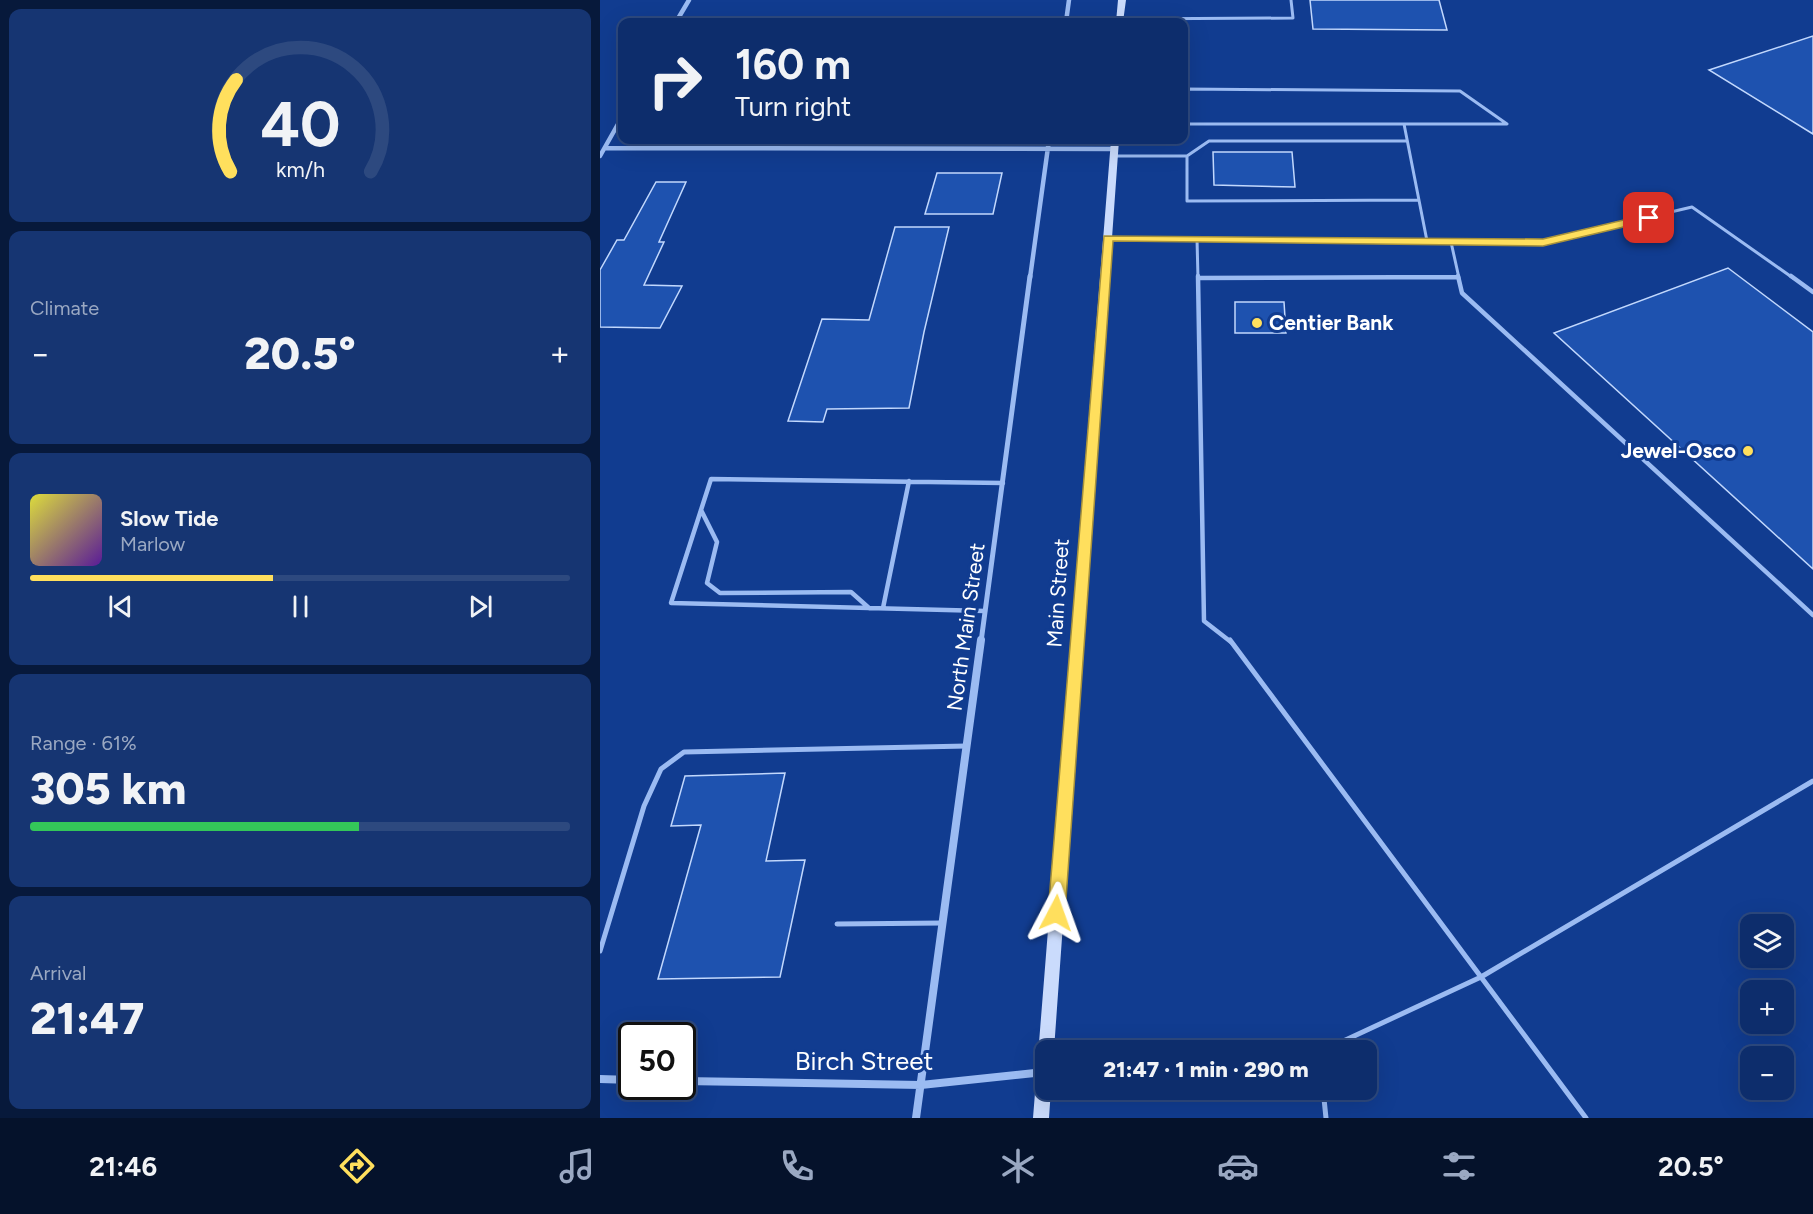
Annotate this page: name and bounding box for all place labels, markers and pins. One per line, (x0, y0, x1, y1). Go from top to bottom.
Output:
pin (1623, 192, 1674, 243)
place label: Centier Bank (1269, 310, 1394, 335)
marker: Centier Bank (1250, 316, 1264, 330)
place label: Jewel-Osco (1621, 438, 1736, 463)
marker: Jewel-Osco (1741, 444, 1755, 458)

